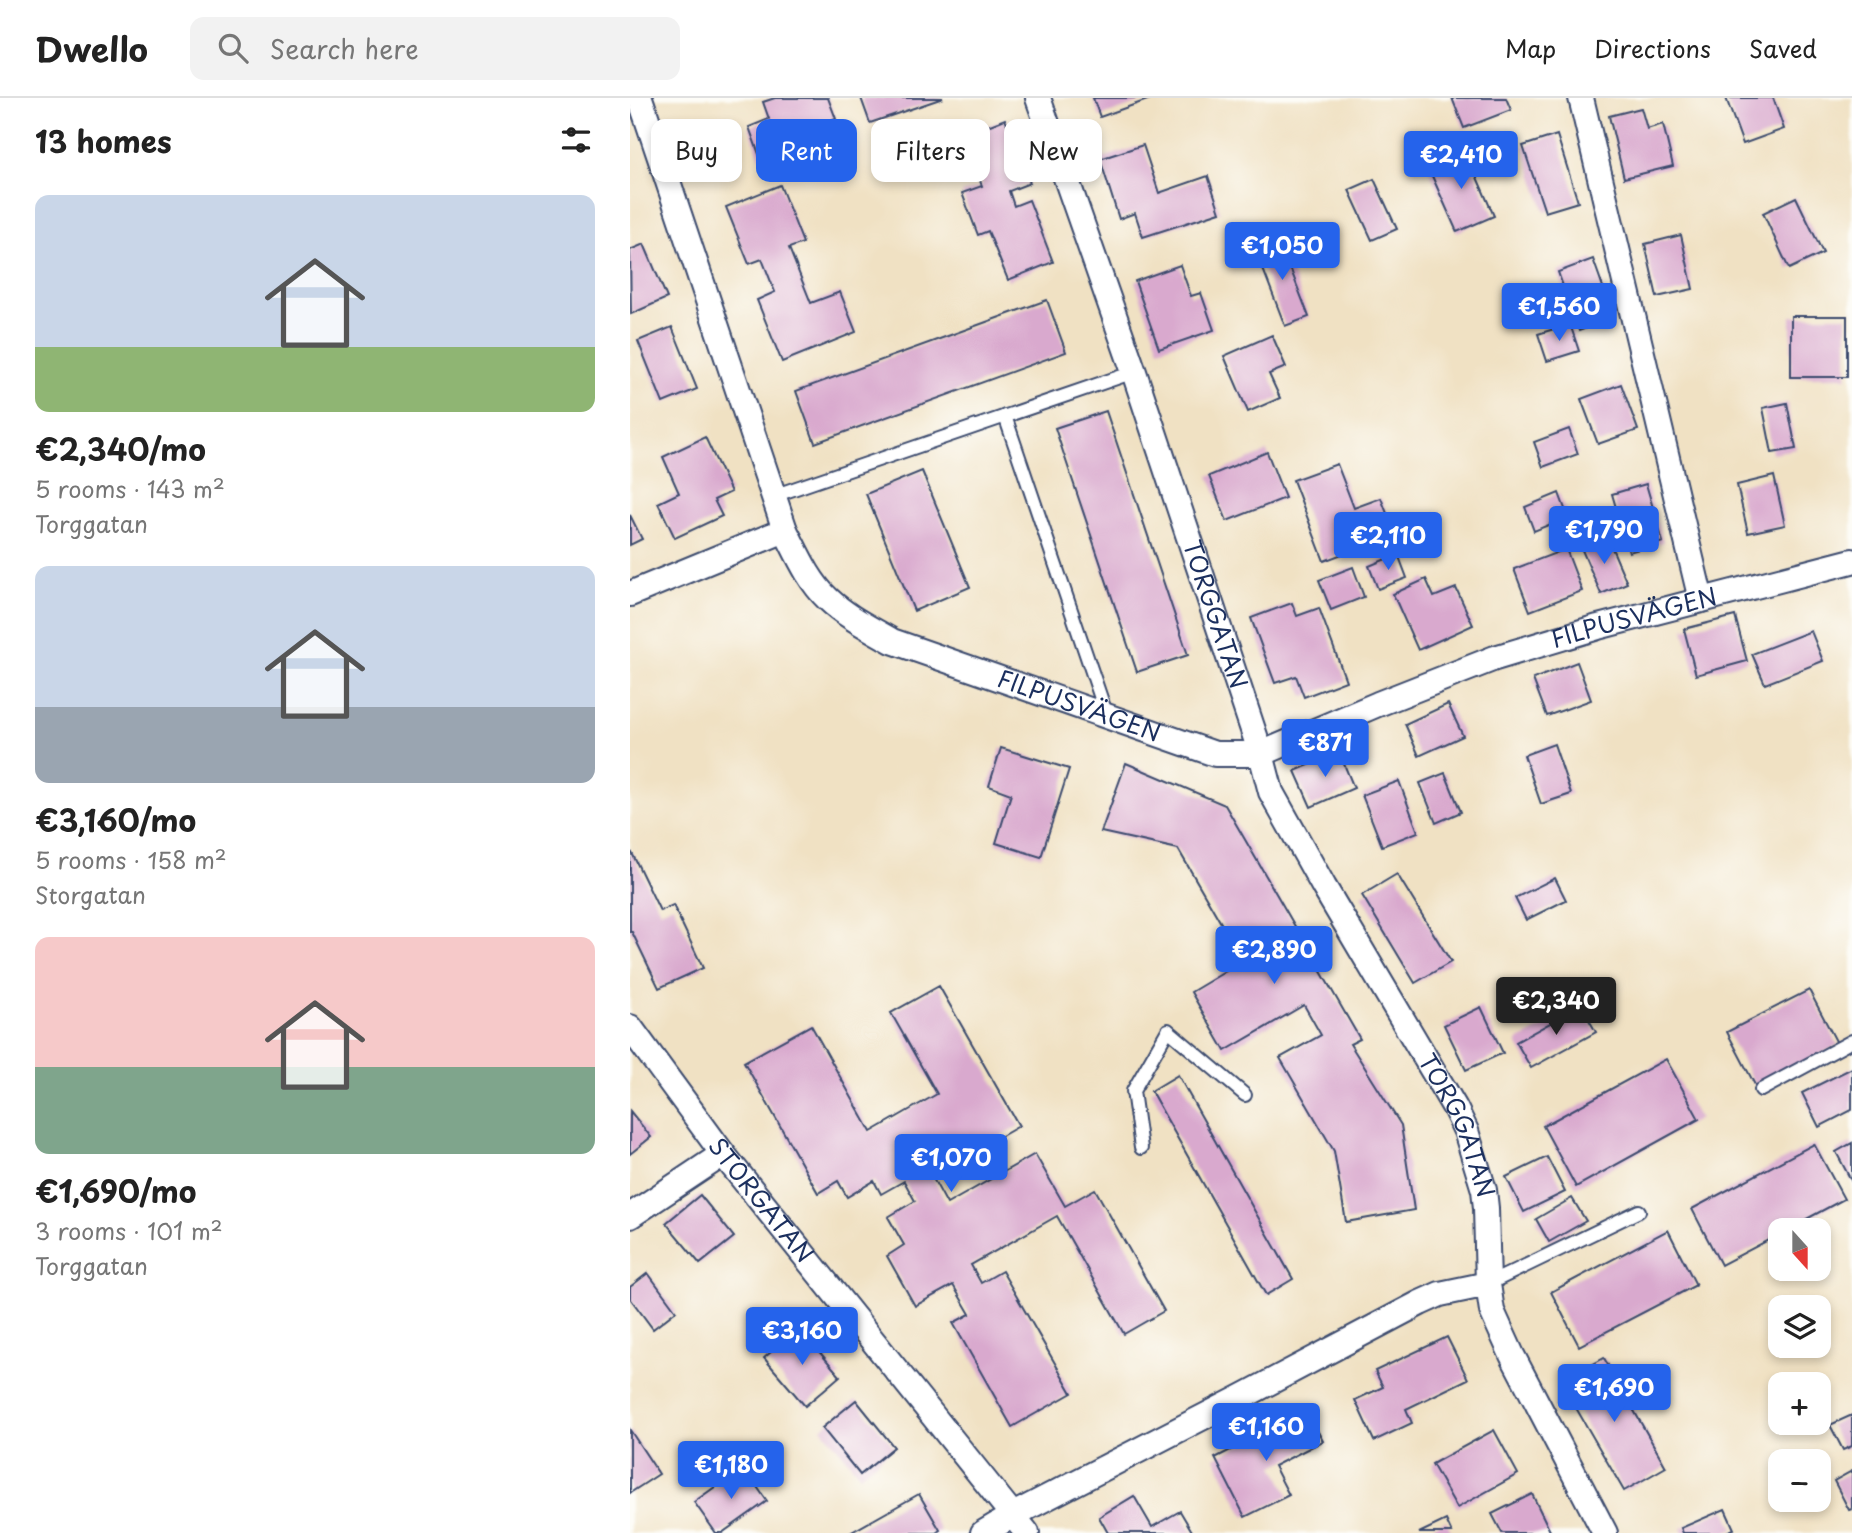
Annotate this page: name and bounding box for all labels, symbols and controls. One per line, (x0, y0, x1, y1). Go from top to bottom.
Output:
search box (190, 17, 680, 80)
text: Dwello (35, 23, 148, 73)
icon: search (214, 29, 252, 67)
text: Search here (270, 29, 419, 68)
text: Map (1505, 30, 1556, 66)
text: Directions (1594, 30, 1711, 66)
text: Saved (1749, 30, 1817, 66)
text: 13 homes (35, 118, 172, 163)
chip: Buy (651, 119, 742, 182)
chip: Rent (756, 119, 857, 182)
chip: Filters (871, 119, 990, 182)
chip: New (1004, 119, 1102, 182)
icon: filters (557, 121, 595, 159)
pin: €2,410 (1404, 132, 1518, 191)
text: €2,410 (1420, 136, 1502, 171)
pin: €1,050 (1225, 222, 1339, 282)
text: €1,050 (1241, 227, 1323, 262)
icon: home (252, 240, 378, 366)
pin: €1,560 (1502, 284, 1616, 343)
text: €1,560 (1518, 288, 1600, 323)
text: €2,340/mo (35, 426, 206, 471)
text: 5 rooms · 143 m² (35, 471, 225, 506)
text: Torggatan (35, 506, 148, 541)
pin: €1,790 (1547, 506, 1661, 566)
text: €1,790 (1565, 511, 1643, 546)
pin: €2,110 (1331, 512, 1445, 572)
text: €2,110 (1350, 517, 1426, 552)
street label: TORGGATAN (1175, 535, 1258, 693)
street label: FILPUSVÄGEN (1546, 577, 1721, 656)
icon: home (252, 611, 378, 737)
street label: FILPUSVÄGEN (993, 659, 1166, 750)
pin: €871 (1284, 720, 1366, 779)
text: €871 (1298, 724, 1352, 759)
text: €3,160/mo (35, 797, 196, 842)
text: 5 rooms · 158 m² (35, 842, 227, 877)
text: Storgatan (35, 877, 146, 912)
pin: €2,890 (1217, 926, 1331, 986)
text: €2,890 (1231, 931, 1317, 966)
pin: €2,340 (1499, 978, 1613, 1037)
icon: home (252, 982, 378, 1108)
text: €2,340 (1512, 982, 1600, 1017)
street label: TORGGATAN (1411, 1046, 1505, 1202)
street label: STORGATAN (701, 1129, 823, 1270)
pin: €1,070 (894, 1134, 1008, 1194)
text: €1,070 (911, 1139, 991, 1174)
text: €1,690/mo (35, 1168, 196, 1213)
text: 3 rooms · 101 m² (35, 1213, 223, 1248)
north arrow (1768, 1218, 1830, 1281)
map controls (1768, 1218, 1831, 1512)
text: Torggatan (35, 1248, 148, 1283)
button: layers (1768, 1295, 1831, 1358)
pin: €3,160 (745, 1308, 859, 1367)
text: €3,160 (762, 1312, 842, 1347)
pin: €1,690 (1557, 1364, 1671, 1424)
text: €1,690 (1574, 1369, 1654, 1404)
button: + (1768, 1372, 1831, 1435)
pin: €1,160 (1209, 1404, 1323, 1463)
text: €1,160 (1228, 1408, 1304, 1443)
pin: €1,180 (674, 1442, 788, 1501)
text: €1,180 (694, 1446, 768, 1481)
button: − (1768, 1449, 1831, 1512)

